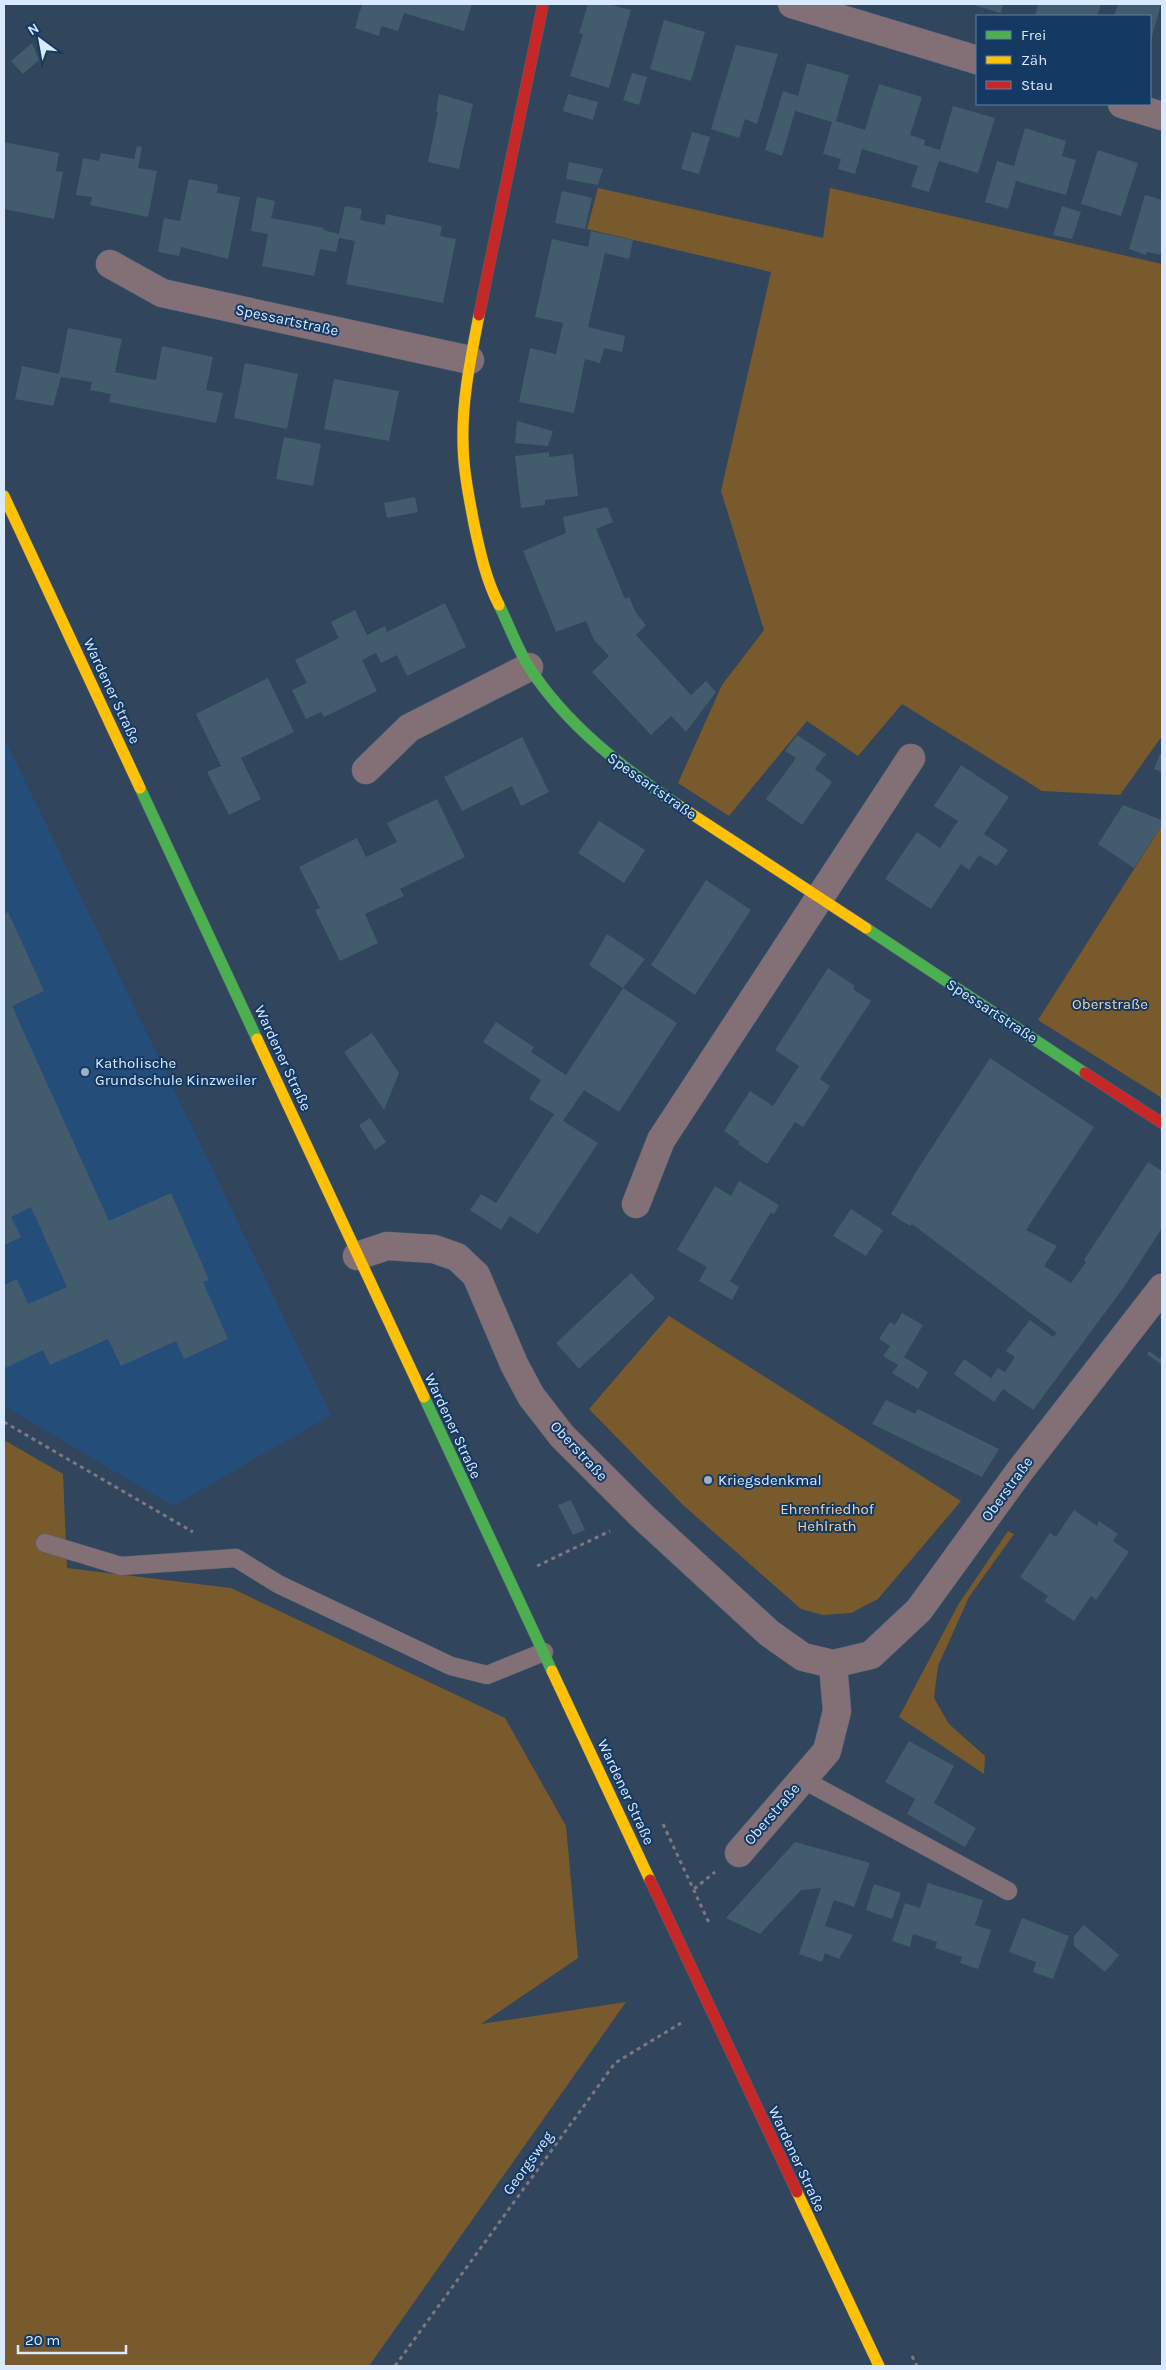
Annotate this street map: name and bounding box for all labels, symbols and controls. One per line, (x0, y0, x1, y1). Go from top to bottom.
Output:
north arrow (15, 15, 65, 65)
legend (976, 15, 1151, 105)
text: N (25, 20, 42, 39)
text: Frei (1021, 26, 1046, 44)
text: Zäh (1021, 51, 1047, 69)
text: Stau (1021, 76, 1053, 94)
street label: Spessartstraße (234, 300, 340, 340)
street label: Wardener Straße (80, 635, 144, 747)
street label: Spessartstraße (604, 749, 700, 823)
street label: Spessartstraße (943, 975, 1041, 1047)
park label: Oberstraße (1072, 995, 1148, 1013)
street label: Wardener Straße (251, 1002, 315, 1114)
place label: Katholische Grundschule Kinzweiler (95, 1054, 257, 1089)
marker: Katholische Grundschule Kinzweiler (79, 1066, 91, 1078)
street label: Wardener Straße (421, 1370, 485, 1482)
street label: Oberstraße (547, 1417, 611, 1485)
street label: Oberstraße (977, 1453, 1037, 1525)
place label: Kriegsdenkmal (718, 1471, 822, 1489)
marker: Kriegsdenkmal (702, 1474, 714, 1486)
park label: Ehrenfriedhof Hehlrath (780, 1500, 875, 1535)
street label: Wardener Straße (594, 1736, 658, 1848)
street label: Oberstraße (740, 1779, 804, 1849)
street label: Wardener Straße (765, 2103, 829, 2215)
street label: Georgsweg (499, 2127, 557, 2198)
scale bar (18, 2322, 125, 2354)
text: 20 m (25, 2331, 60, 2349)

